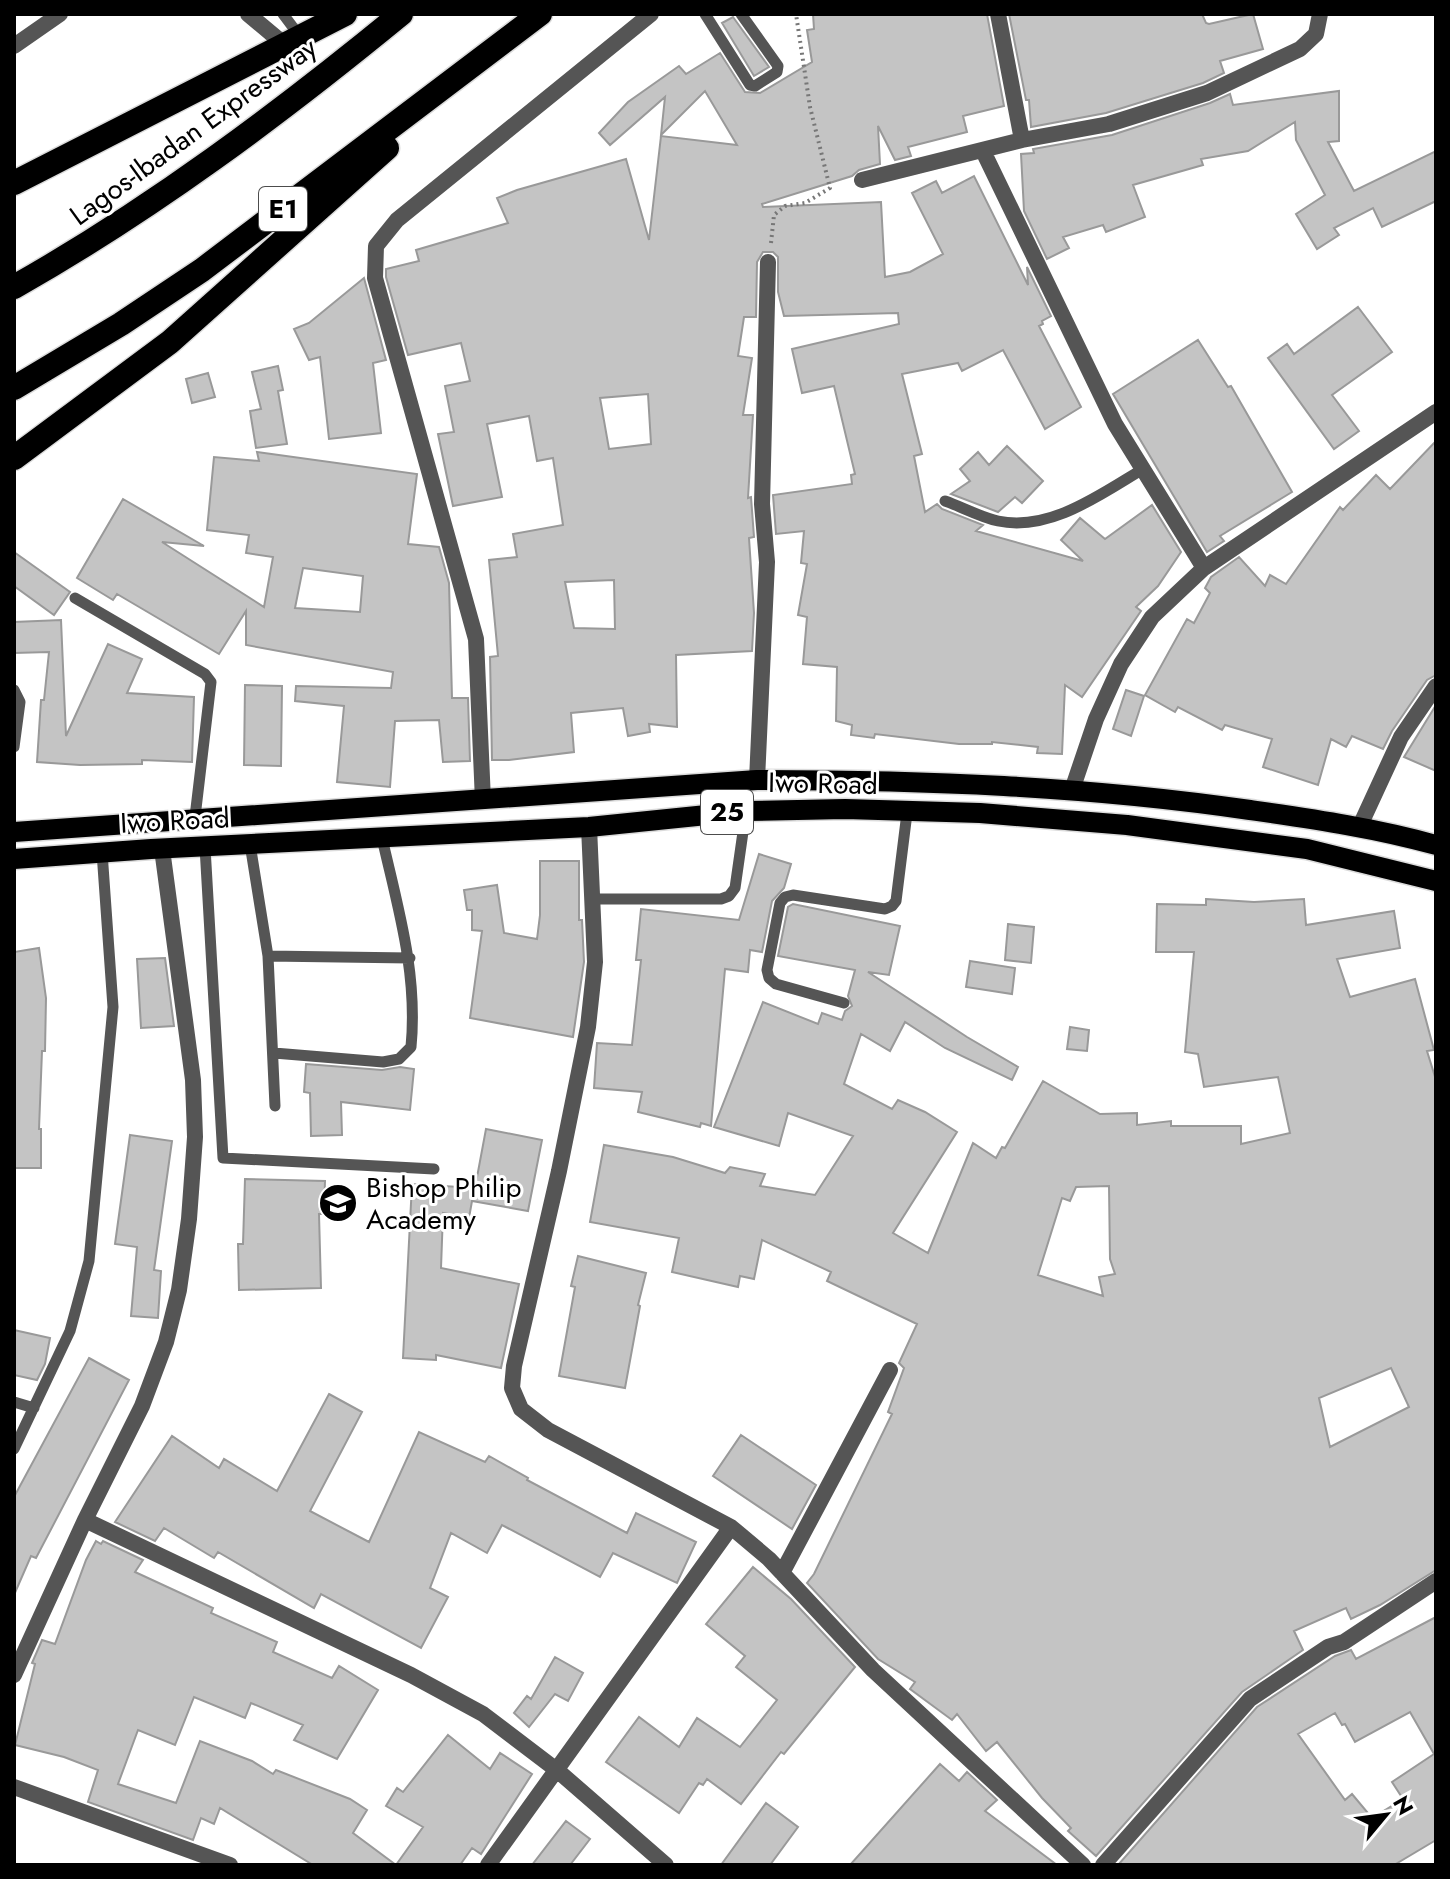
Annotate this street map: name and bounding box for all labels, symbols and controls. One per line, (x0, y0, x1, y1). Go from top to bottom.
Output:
street label: Lagos-Ibadan Expressway (61, 27, 326, 235)
road number: E1 (259, 187, 307, 231)
street label: Iwo Road (768, 762, 878, 805)
road number: 25 (701, 790, 753, 834)
street label: Iwo Road (119, 797, 231, 844)
place label: Bishop Philip Academy (366, 1167, 522, 1240)
school or university icon: Bishop Philip Academy (317, 1182, 359, 1224)
north arrow (1346, 1775, 1426, 1855)
text: N (1385, 1790, 1422, 1821)

